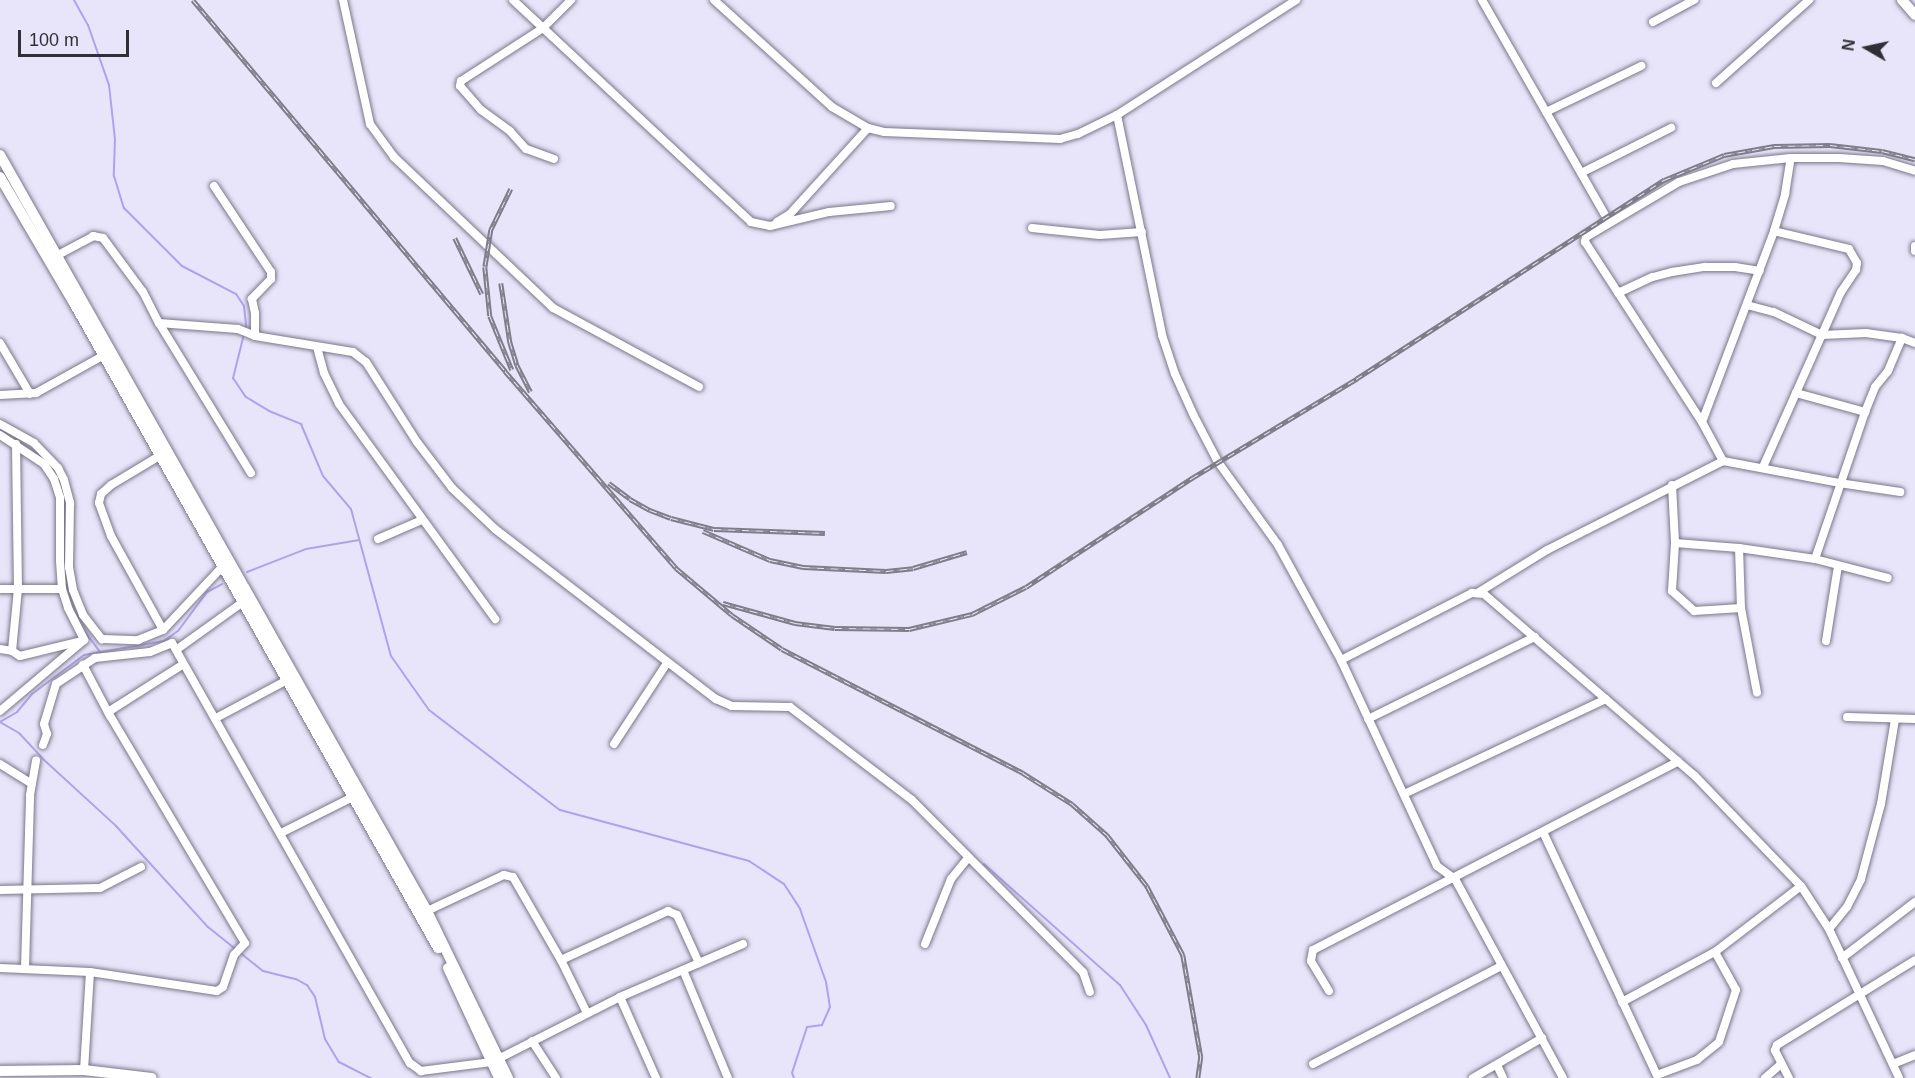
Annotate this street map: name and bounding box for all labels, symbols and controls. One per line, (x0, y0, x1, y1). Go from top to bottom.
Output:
scale bar (21, 18, 132, 56)
north arrow (1837, 18, 1897, 78)
text: 100 m (29, 30, 79, 50)
text: N (1839, 38, 1858, 52)

